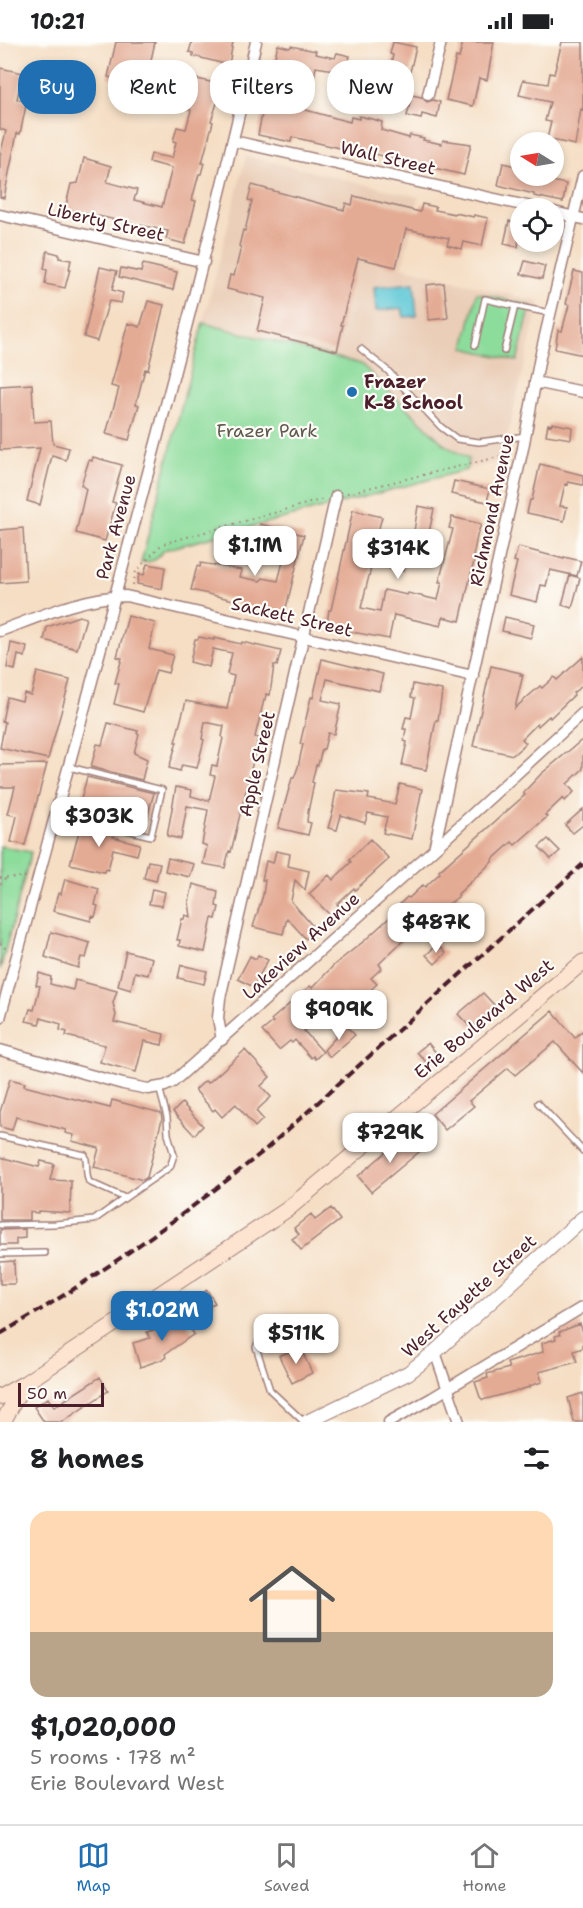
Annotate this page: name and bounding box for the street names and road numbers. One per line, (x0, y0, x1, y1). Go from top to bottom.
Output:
street label: Wall Street (338, 135, 438, 181)
street label: Liberty Street (45, 197, 167, 247)
street label: Richmond Avenue (464, 432, 520, 588)
street label: Park Avenue (90, 472, 142, 582)
street label: Sackett Street (229, 591, 355, 643)
street label: Apple Street (233, 709, 281, 819)
street label: Lakeview Avenue (237, 887, 365, 1005)
street label: Erie Boulevard West (409, 953, 559, 1085)
street label: West Fayette Street (397, 1229, 542, 1363)

